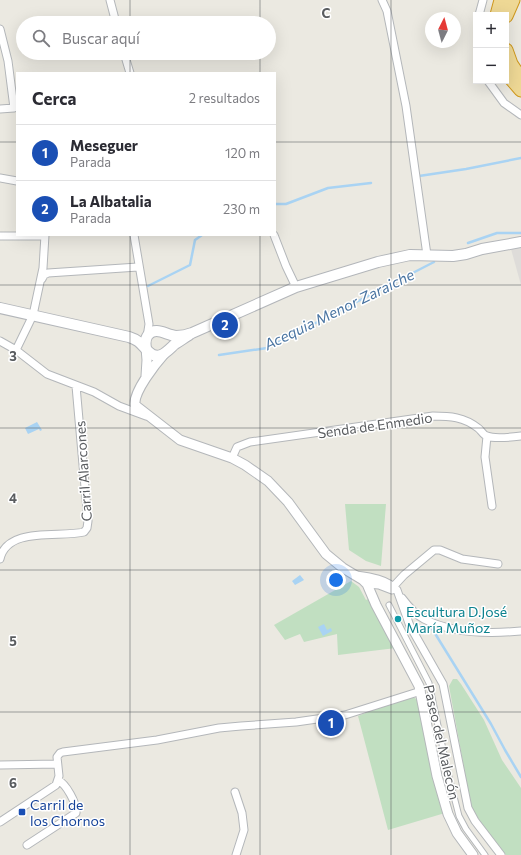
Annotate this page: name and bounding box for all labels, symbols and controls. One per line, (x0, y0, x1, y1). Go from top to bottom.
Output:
text: C (322, 5, 331, 21)
north arrow (425, 12, 461, 48)
map controls (473, 12, 509, 84)
button: + (473, 12, 509, 48)
search box (16, 16, 276, 60)
icon: search (30, 27, 52, 49)
text: Buscar aquí (62, 29, 140, 47)
button: − (473, 48, 509, 84)
text: Cerca (32, 88, 77, 109)
text: 2 resultados (189, 90, 260, 106)
text: Meseguer (70, 136, 138, 154)
text: 1 (42, 145, 48, 161)
text: 120 m (225, 145, 260, 161)
text: Parada (70, 154, 111, 170)
text: La Albatalia (70, 192, 152, 210)
text: 2 (41, 201, 49, 217)
text: 230 m (223, 201, 260, 217)
text: Parada (70, 210, 111, 226)
water label: Acequia Menor Zaraiche (260, 265, 417, 354)
pin: 2 (212, 310, 238, 340)
text: 3 (9, 348, 17, 364)
street label: Senda de Enmedio (316, 409, 434, 441)
street label: Carril Alarcones (71, 420, 95, 522)
text: 4 (9, 490, 17, 506)
your location (326, 570, 346, 590)
place label: Escultura D.José María Muñoz (406, 603, 507, 636)
marker: Escultura D.José María Muñoz (393, 614, 403, 624)
text: 5 (9, 633, 17, 649)
street label: Paseo del Malecón (421, 683, 463, 801)
pin: 1 (318, 708, 344, 738)
text: 6 (9, 775, 17, 791)
place label: Carril de los Chornos (30, 796, 105, 829)
marker: Carril de los Chornos (17, 807, 27, 817)

